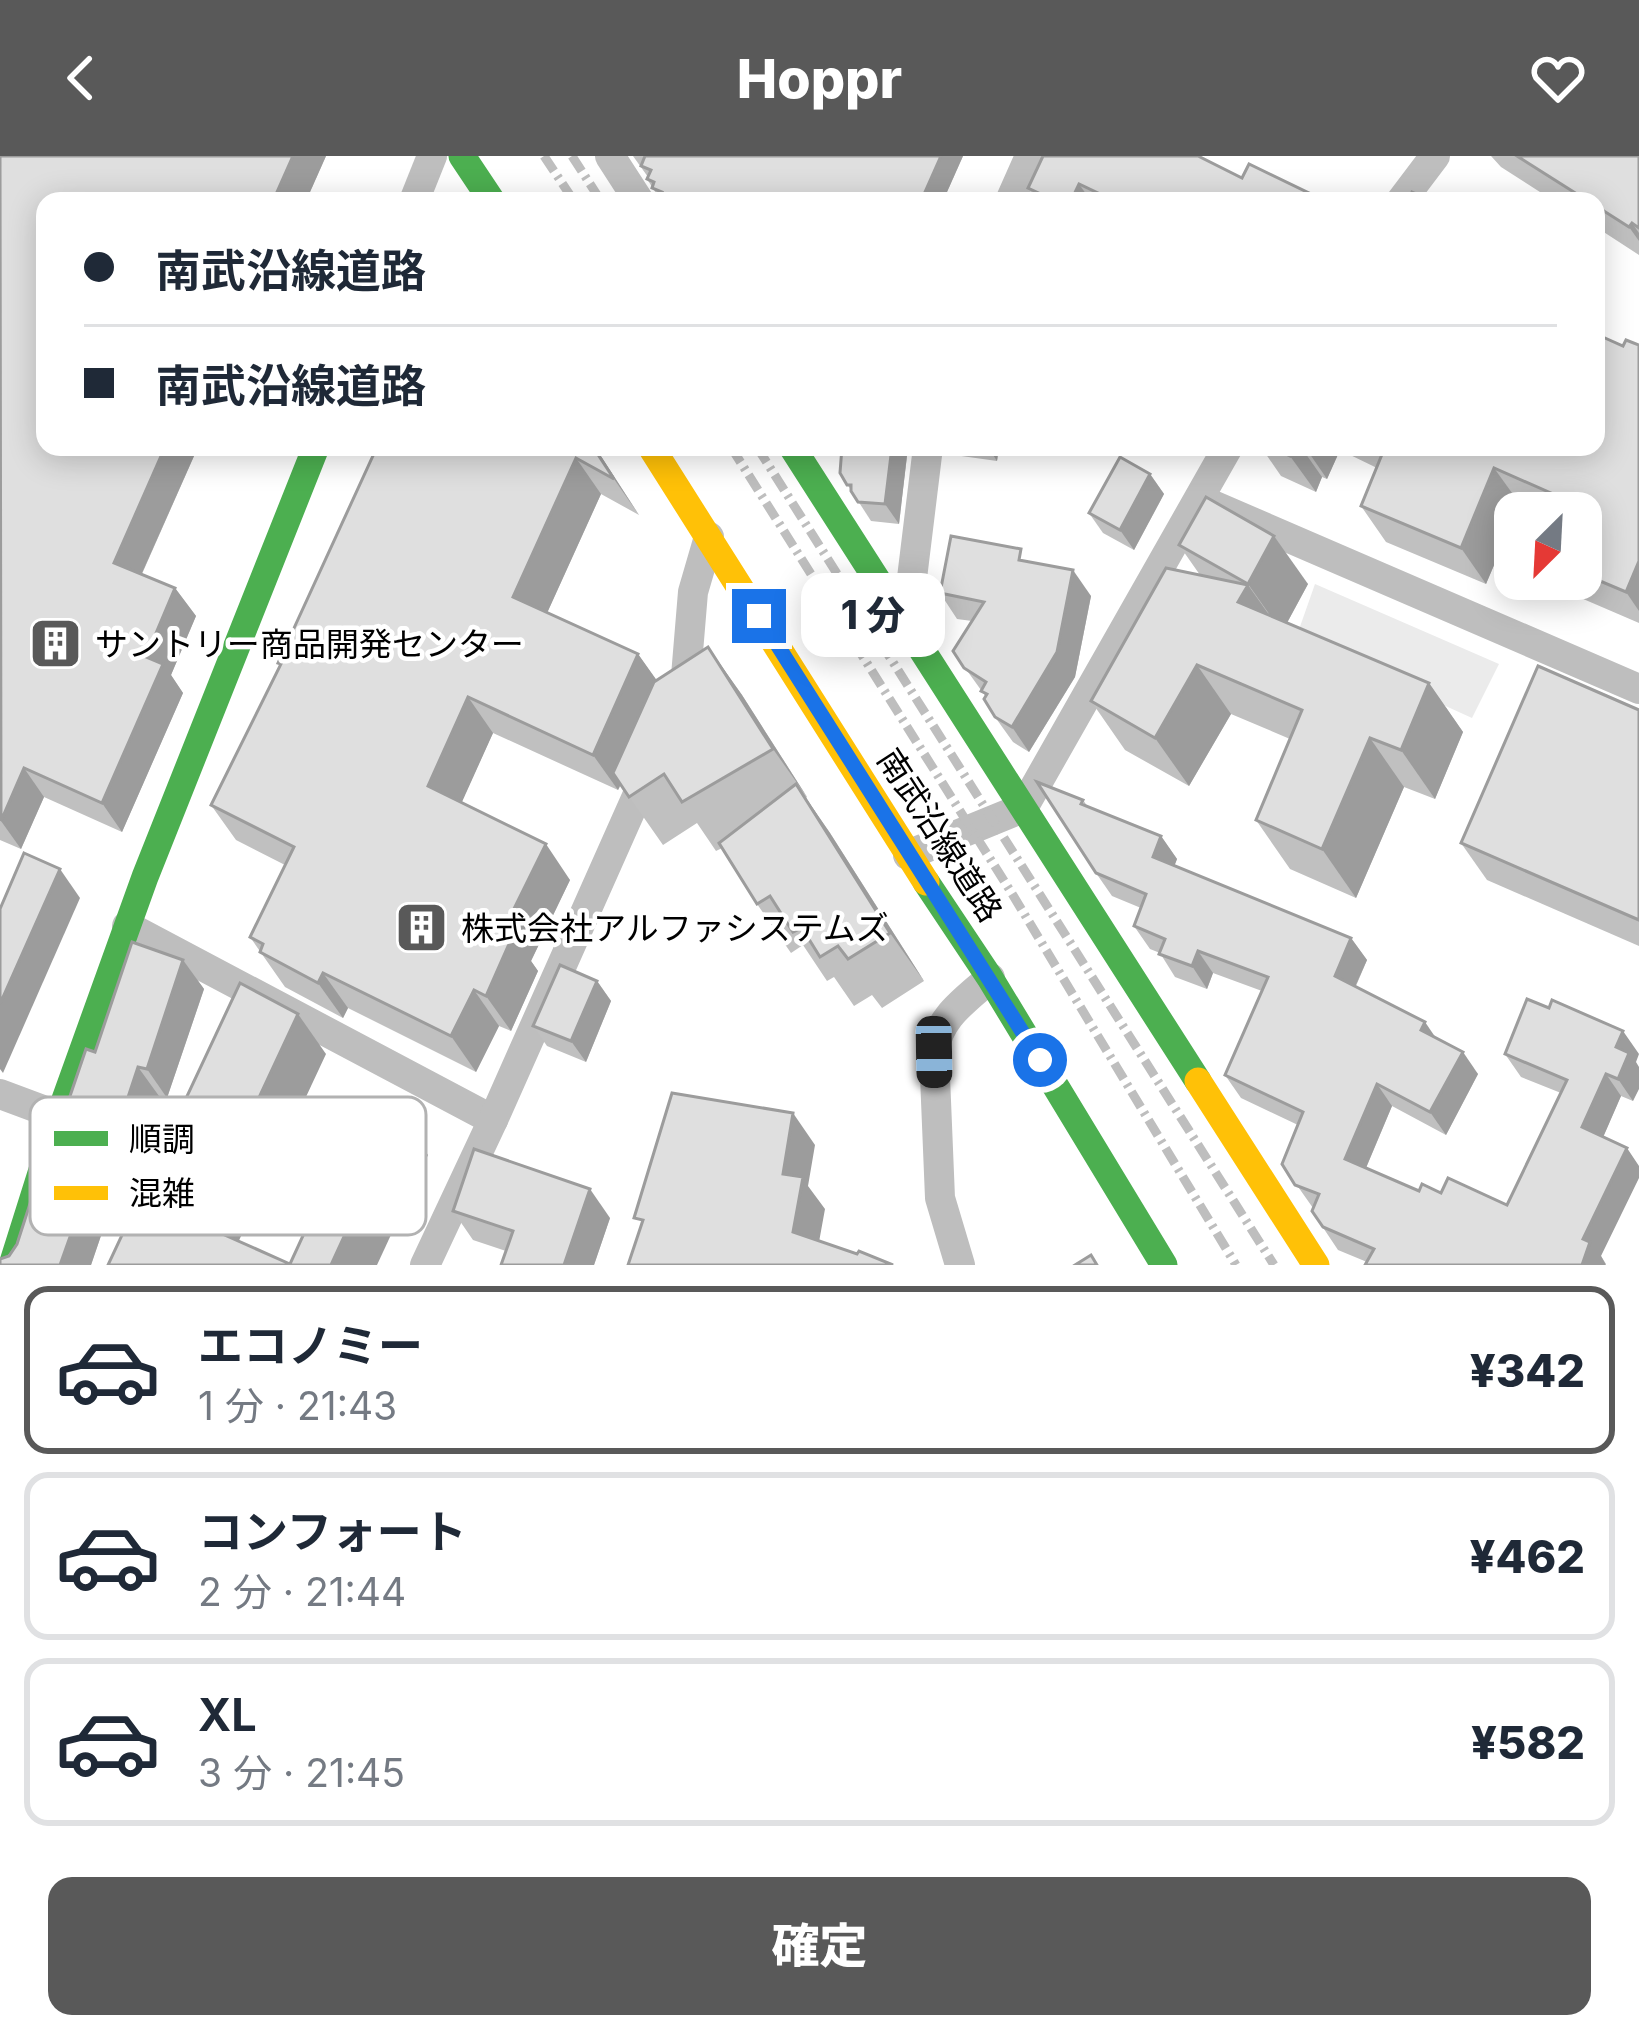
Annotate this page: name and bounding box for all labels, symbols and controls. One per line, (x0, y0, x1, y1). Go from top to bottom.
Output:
icon: back (48, 45, 114, 111)
icon: heart (1525, 45, 1591, 111)
text: Hoppr (737, 46, 902, 111)
text: 南武沿線道路 (156, 243, 426, 298)
text: 南武沿線道路 (156, 358, 426, 413)
north arrow (1494, 492, 1602, 600)
map controls (1494, 492, 1602, 600)
callout: 1 分 (801, 574, 945, 658)
route end (732, 589, 786, 643)
text: 1 分 (841, 591, 905, 638)
building icon: サントリー商品開発センター (28, 616, 84, 672)
place label: サントリー商品開発センター (95, 624, 524, 664)
street label: 南武沿線道路 (869, 741, 1011, 929)
building icon: 株式会社アルファシステムズ (394, 900, 450, 956)
place label: 株式会社アルファシステムズ (461, 908, 889, 948)
car (915, 1016, 953, 1088)
route start (1013, 1033, 1067, 1087)
legend (30, 1097, 426, 1235)
text: 順調 (129, 1119, 195, 1159)
text: 混雑 (129, 1173, 195, 1213)
icon: car (54, 1316, 162, 1424)
text: エコノミー (198, 1318, 423, 1373)
text: ¥342 (1470, 1343, 1585, 1398)
text: 1 分 · 21:43 (198, 1382, 397, 1429)
icon: car (54, 1502, 162, 1610)
text: コンフォート (198, 1504, 467, 1559)
text: ¥462 (1470, 1529, 1585, 1584)
text: 2 分 · 21:44 (198, 1568, 406, 1615)
text: XL (198, 1687, 257, 1742)
icon: car (54, 1688, 162, 1796)
text: ¥582 (1471, 1715, 1585, 1770)
text: 3 分 · 21:45 (198, 1749, 405, 1796)
button: 確定 (48, 1877, 1591, 2015)

